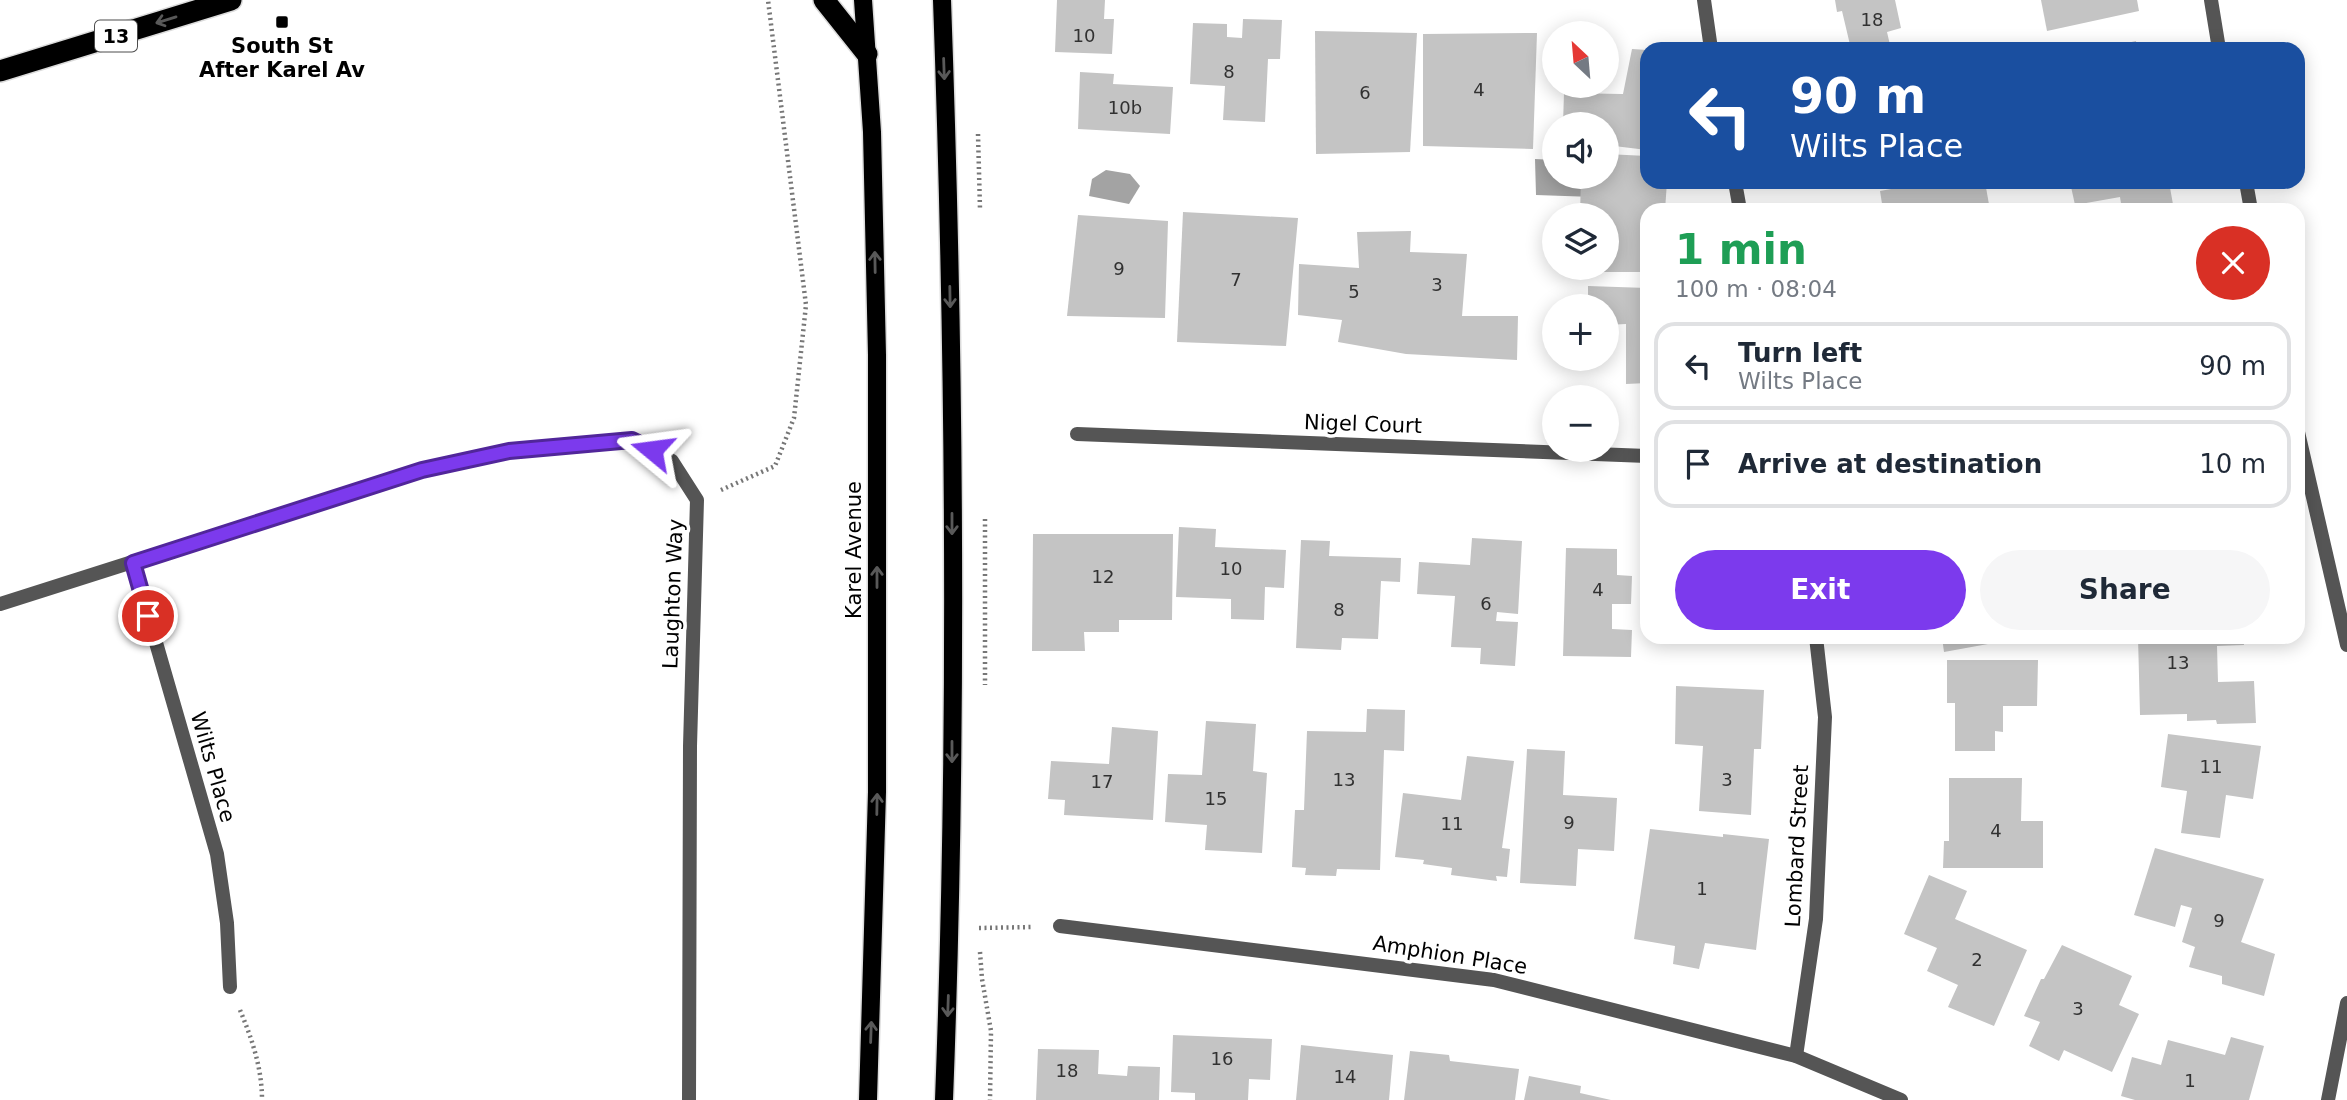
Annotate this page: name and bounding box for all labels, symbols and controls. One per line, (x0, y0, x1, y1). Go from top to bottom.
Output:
house number: 18 (1861, 9, 1883, 30)
one-way arrow (155, 14, 177, 27)
marker: South St After Karel Av (274, 14, 290, 30)
road number: 13 (95, 20, 137, 52)
north arrow (1542, 21, 1619, 98)
map controls (1542, 21, 1619, 462)
house number: 10 (1073, 25, 1095, 46)
place label: South St After Karel Av (199, 34, 365, 82)
one-way arrow (937, 58, 950, 81)
house number: 8 (1223, 61, 1235, 82)
text: 90 m (1790, 68, 1926, 125)
icon: left (1675, 70, 1766, 161)
house number: 4 (1473, 79, 1485, 100)
house number: 6 (1359, 82, 1371, 103)
house number: 10b (1108, 97, 1142, 118)
button: sound (1542, 112, 1619, 189)
text: Wilts Place (1790, 127, 1963, 165)
button: layers (1542, 203, 1619, 280)
text: 1 min (1675, 225, 1807, 274)
button: close (2196, 226, 2270, 300)
one-way arrow (869, 251, 882, 274)
house number: 9 (1113, 258, 1125, 279)
house number: 7 (1230, 269, 1242, 290)
house number: 3 (1431, 274, 1443, 295)
text: 100 m · 08:04 (1675, 276, 1837, 302)
house number: 5 (1348, 281, 1360, 302)
one-way arrow (943, 285, 957, 308)
button: + (1542, 294, 1619, 371)
text: Turn left (1738, 338, 1862, 368)
icon: left (1679, 347, 1717, 385)
text: 90 m (2199, 351, 2266, 381)
text: Wilts Place (1738, 368, 1862, 394)
button: − (1542, 385, 1619, 462)
street label: Nigel Court (1304, 410, 1422, 438)
position arrow (615, 413, 689, 487)
icon: arrive (1679, 445, 1717, 483)
text: Arrive at destination (1738, 449, 2042, 479)
text: 10 m (2199, 449, 2266, 479)
street label: Karel Avenue (842, 481, 866, 619)
one-way arrow (945, 513, 959, 536)
street label: Laughton Way (658, 518, 688, 670)
button: Exit (1675, 550, 1966, 630)
button: Share (1980, 550, 2270, 630)
house number: 10 (1220, 558, 1242, 579)
one-way arrow (870, 566, 884, 589)
house number: 12 (1092, 566, 1114, 587)
house number: 4 (1592, 579, 1604, 600)
pin (118, 586, 178, 646)
house number: 6 (1480, 593, 1492, 614)
icon: arrive (129, 597, 167, 635)
house number: 8 (1333, 599, 1345, 620)
house number: 13 (2167, 652, 2189, 673)
street label: Wilts Place (186, 709, 240, 825)
one-way arrow (945, 740, 959, 763)
house number: 11 (2200, 756, 2222, 777)
street label: Lombard Street (1781, 764, 1813, 928)
house number: 13 (1333, 769, 1355, 790)
house number: 3 (1721, 769, 1733, 790)
house number: 17 (1091, 771, 1113, 792)
house number: 15 (1205, 788, 1227, 809)
one-way arrow (870, 793, 883, 816)
house number: 9 (1563, 812, 1575, 833)
house number: 11 (1441, 813, 1463, 834)
house number: 4 (1990, 820, 2002, 841)
house number: 1 (1696, 878, 1708, 899)
house number: 9 (2213, 910, 2225, 931)
street label: Amphion Place (1371, 931, 1529, 979)
house number: 2 (1971, 949, 1983, 970)
one-way arrow (941, 994, 954, 1017)
house number: 3 (2072, 998, 2084, 1019)
one-way arrow (864, 1021, 877, 1044)
house number: 16 (1211, 1048, 1233, 1069)
house number: 18 (1056, 1060, 1078, 1081)
house number: 14 (1334, 1066, 1356, 1087)
house number: 1 (2184, 1070, 2196, 1091)

